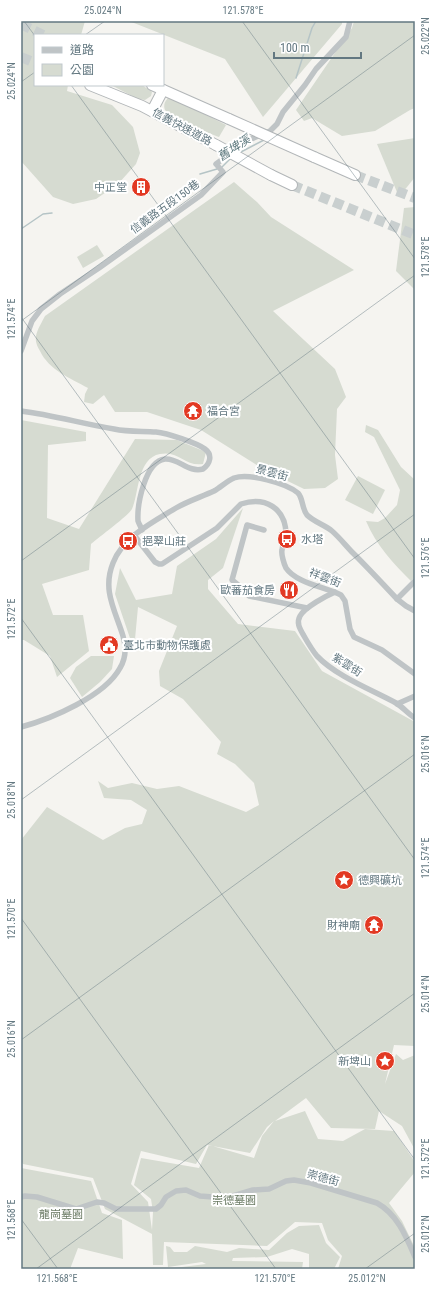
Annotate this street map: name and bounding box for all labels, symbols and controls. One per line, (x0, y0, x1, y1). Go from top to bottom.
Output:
text: 25.024°N (84, 5, 122, 16)
text: 121.578°E (223, 5, 264, 16)
text: 25.022°N (420, 17, 431, 55)
legend (34, 34, 164, 86)
scale bar (274, 34, 361, 60)
text: 100 m (280, 41, 310, 55)
text: 道路 (70, 43, 94, 57)
text: 25.024°N (6, 62, 17, 100)
text: 公園 (70, 63, 94, 77)
street label: 信義快速道路 (150, 106, 214, 148)
water label: 舊埤溪 (215, 131, 255, 164)
building icon: 中正堂 (130, 176, 152, 198)
street label: 信義路五段150巷 (128, 178, 202, 236)
place label: 中正堂 (94, 181, 127, 194)
text: 121.578°E (420, 236, 431, 277)
text: 121.574°E (6, 298, 17, 339)
temple icon: 福合宮 (182, 400, 204, 422)
place label: 福合宮 (207, 405, 240, 418)
street label: 景雲街 (254, 462, 290, 484)
bus stop icon: 水塔 (276, 528, 298, 550)
bus stop icon: 挹翠山莊 (117, 530, 139, 552)
place label: 水塔 (301, 533, 323, 546)
place label: 挹翠山莊 (142, 535, 186, 548)
text: 121.576°E (420, 537, 431, 578)
street label: 祥雲街 (307, 566, 343, 590)
restaurant icon: 歐蕃茄食房 (278, 579, 300, 601)
place label: 歐蕃茄食房 (220, 584, 275, 597)
text: 121.572°E (6, 598, 17, 639)
public building icon: 臺北市動物保護處 (98, 634, 120, 656)
place label: 臺北市動物保護處 (123, 639, 211, 652)
street label: 紫雲街 (330, 651, 364, 679)
text: 25.016°N (420, 735, 431, 773)
text: 25.018°N (6, 781, 17, 819)
text: 121.574°E (420, 837, 431, 878)
place icon: 德興礦坑 (333, 869, 355, 891)
place label: 德興礦坑 (358, 874, 402, 887)
text: 121.570°E (6, 898, 17, 939)
temple icon: 財神廟 (363, 914, 385, 936)
place label: 財神廟 (327, 919, 360, 932)
text: 25.014°N (420, 975, 431, 1013)
text: 25.016°N (6, 1020, 17, 1058)
place icon: 新埤山 (374, 1050, 396, 1072)
place label: 新埤山 (338, 1055, 371, 1068)
text: 121.572°E (420, 1138, 431, 1179)
street label: 崇德街 (305, 1167, 341, 1189)
park label: 崇德墓園 (212, 1194, 256, 1207)
text: 121.568°E (6, 1199, 17, 1240)
park label: 龍崗墓園 (39, 1208, 83, 1221)
text: 25.012°N (420, 1215, 431, 1253)
text: 121.568°E (37, 1273, 78, 1284)
text: 121.570°E (255, 1273, 296, 1284)
text: 25.012°N (348, 1273, 386, 1284)

